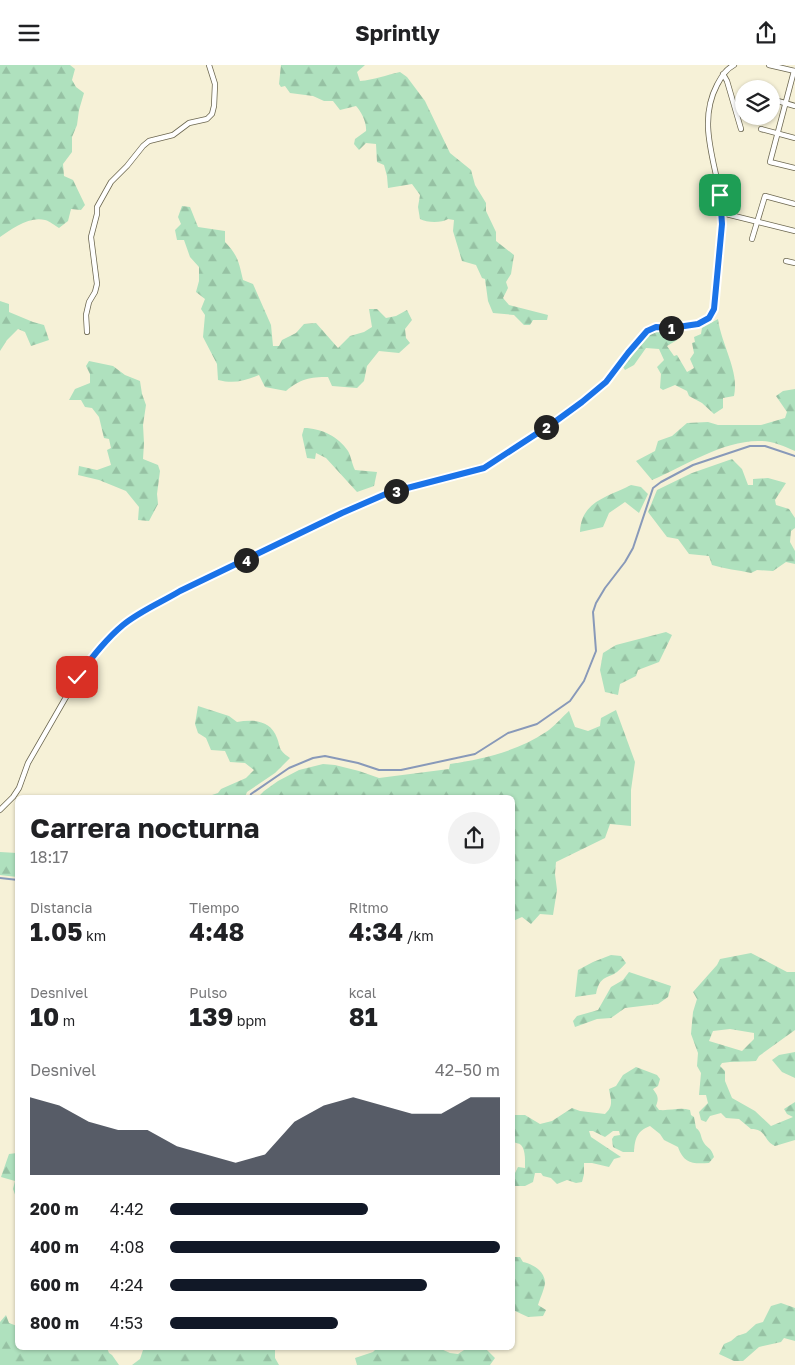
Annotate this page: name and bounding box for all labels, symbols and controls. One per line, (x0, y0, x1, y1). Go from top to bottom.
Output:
icon: menu (15, 19, 43, 47)
text: Sprintly (355, 19, 440, 46)
icon: share (752, 19, 780, 47)
map controls (735, 80, 780, 125)
button: layers (735, 80, 780, 125)
pin (699, 174, 741, 216)
icon: arrive (706, 181, 734, 209)
pin: 1 (658, 315, 684, 341)
text: 1 (668, 320, 675, 337)
pin: 2 (534, 415, 558, 439)
text: 2 (542, 419, 551, 436)
pin: 3 (384, 479, 408, 503)
text: 3 (392, 483, 401, 500)
pin: 4 (234, 547, 258, 573)
text: 4 (242, 552, 251, 569)
pin (56, 656, 98, 698)
icon: check (63, 663, 91, 691)
text: Carrera nocturna (30, 811, 260, 844)
button: share (448, 812, 500, 864)
text: 18:17 (30, 847, 69, 867)
text: Distancia (30, 899, 92, 916)
text: Tiempo (189, 899, 239, 916)
text: Ritmo (349, 899, 388, 916)
text: 1.05 (30, 916, 82, 947)
text: 4:48 (189, 916, 245, 947)
text: 4:34 (349, 916, 403, 947)
text: km (82, 927, 106, 944)
text: /km (403, 927, 434, 944)
text: Desnivel (30, 984, 88, 1001)
text: Pulso (189, 984, 227, 1001)
text: kcal (349, 984, 376, 1001)
text: 10 (30, 1001, 59, 1032)
text: 139 (189, 1001, 233, 1032)
text: 81 (349, 1001, 378, 1032)
text: m (59, 1012, 75, 1029)
text: bpm (233, 1012, 266, 1029)
text: Desnivel (30, 1060, 96, 1080)
text: 42–50 m (435, 1060, 500, 1080)
text: 200 m (30, 1199, 79, 1219)
text: 4:42 (110, 1199, 144, 1219)
text: 400 m (30, 1237, 79, 1257)
text: 4:08 (110, 1237, 144, 1257)
text: 600 m (30, 1275, 79, 1295)
text: 4:24 (110, 1275, 144, 1295)
text: 800 m (30, 1313, 79, 1333)
text: 4:53 (110, 1313, 143, 1333)

